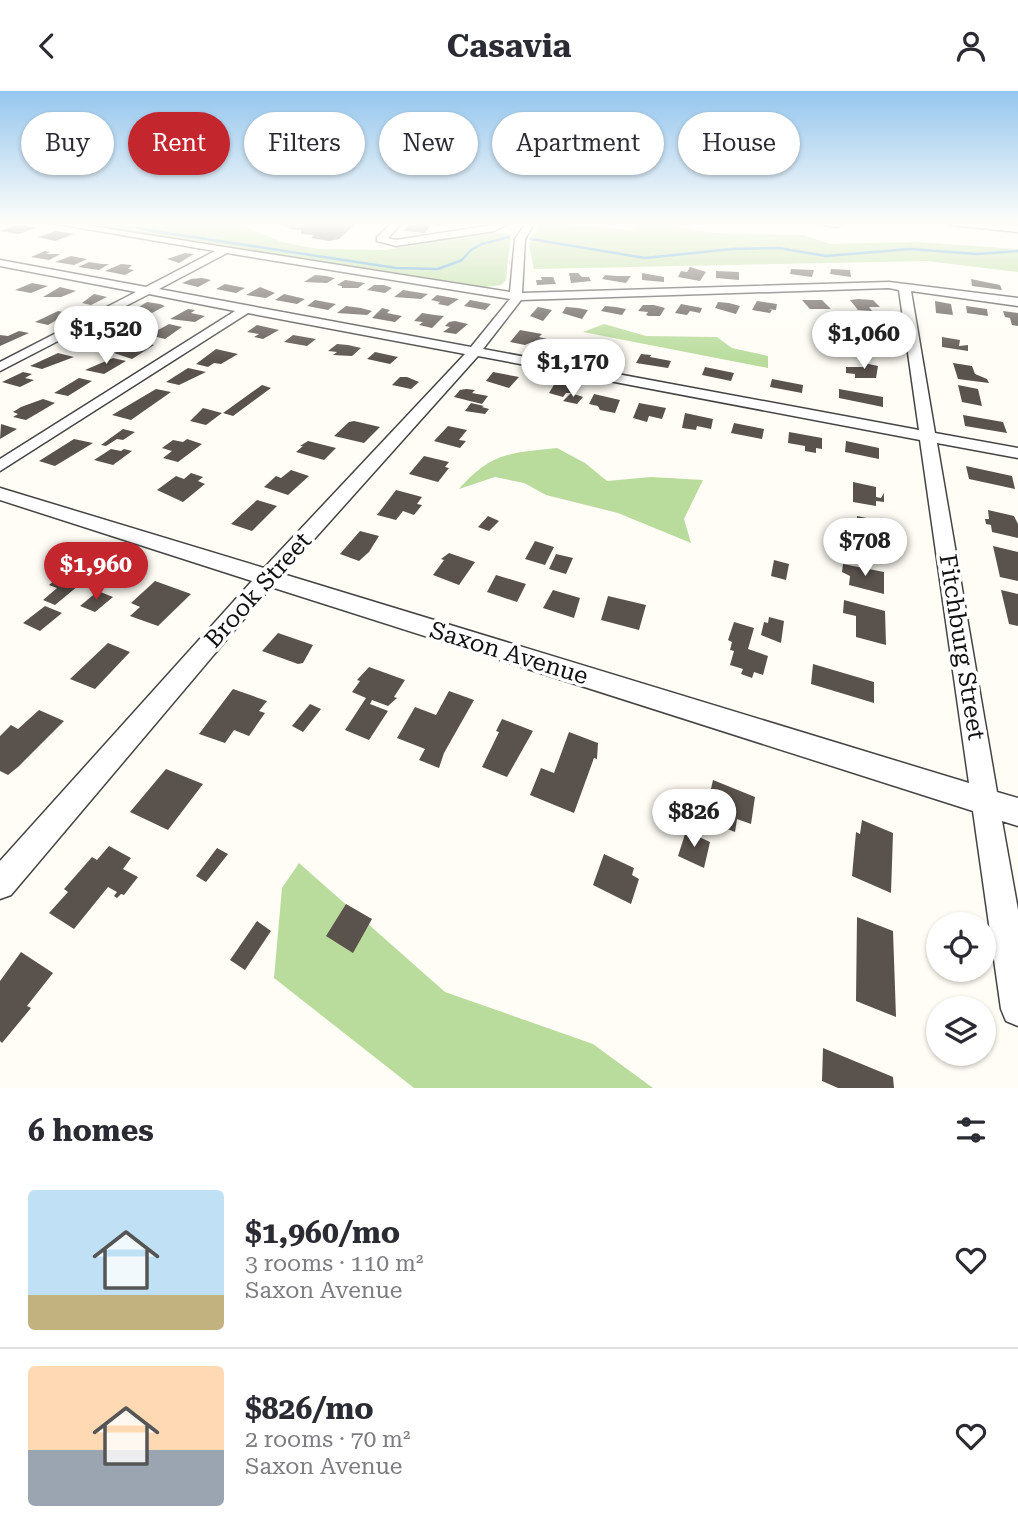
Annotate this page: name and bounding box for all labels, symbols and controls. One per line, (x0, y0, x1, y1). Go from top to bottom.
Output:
icon: back (28, 27, 66, 65)
text: Casavia (447, 27, 571, 65)
icon: person (952, 27, 990, 65)
chip: Buy (21, 112, 114, 175)
chip: Rent (128, 112, 230, 175)
chip: Filters (244, 112, 365, 175)
chip: New (379, 112, 478, 175)
chip: Apartment (492, 112, 664, 175)
chip: House (678, 112, 800, 175)
pin: $1,520 (49, 307, 163, 366)
pin: $1,060 (807, 311, 921, 371)
text: $1,520 (70, 315, 142, 342)
text: $1,060 (828, 320, 900, 347)
pin: $1,170 (516, 339, 630, 399)
text: $1,170 (537, 348, 609, 375)
pin: $708 (824, 519, 906, 578)
street label: Brook Street (199, 527, 317, 653)
text: $708 (839, 527, 891, 554)
pin: $1,960 (39, 543, 153, 602)
text: $1,960 (60, 551, 132, 578)
street label: Fitchburg Street (933, 552, 991, 742)
street label: Saxon Avenue (426, 616, 592, 690)
pin: $826 (653, 789, 735, 849)
text: $826 (668, 798, 720, 825)
map controls (926, 912, 996, 1066)
button: locate (926, 912, 996, 982)
button: layers (926, 996, 996, 1066)
icon: filters (952, 1111, 990, 1149)
text: 6 homes (28, 1113, 154, 1148)
text: $1,960/mo (245, 1215, 400, 1250)
icon: home (84, 1218, 168, 1302)
icon: heart (952, 1241, 990, 1279)
text: 3 rooms · 110 m² (245, 1250, 423, 1277)
text: Saxon Avenue (245, 1277, 402, 1304)
text: $826/mo (245, 1391, 374, 1426)
icon: home (84, 1394, 168, 1478)
icon: heart (952, 1417, 990, 1455)
text: 2 rooms · 70 m² (245, 1426, 411, 1453)
text: Saxon Avenue (245, 1453, 402, 1480)

